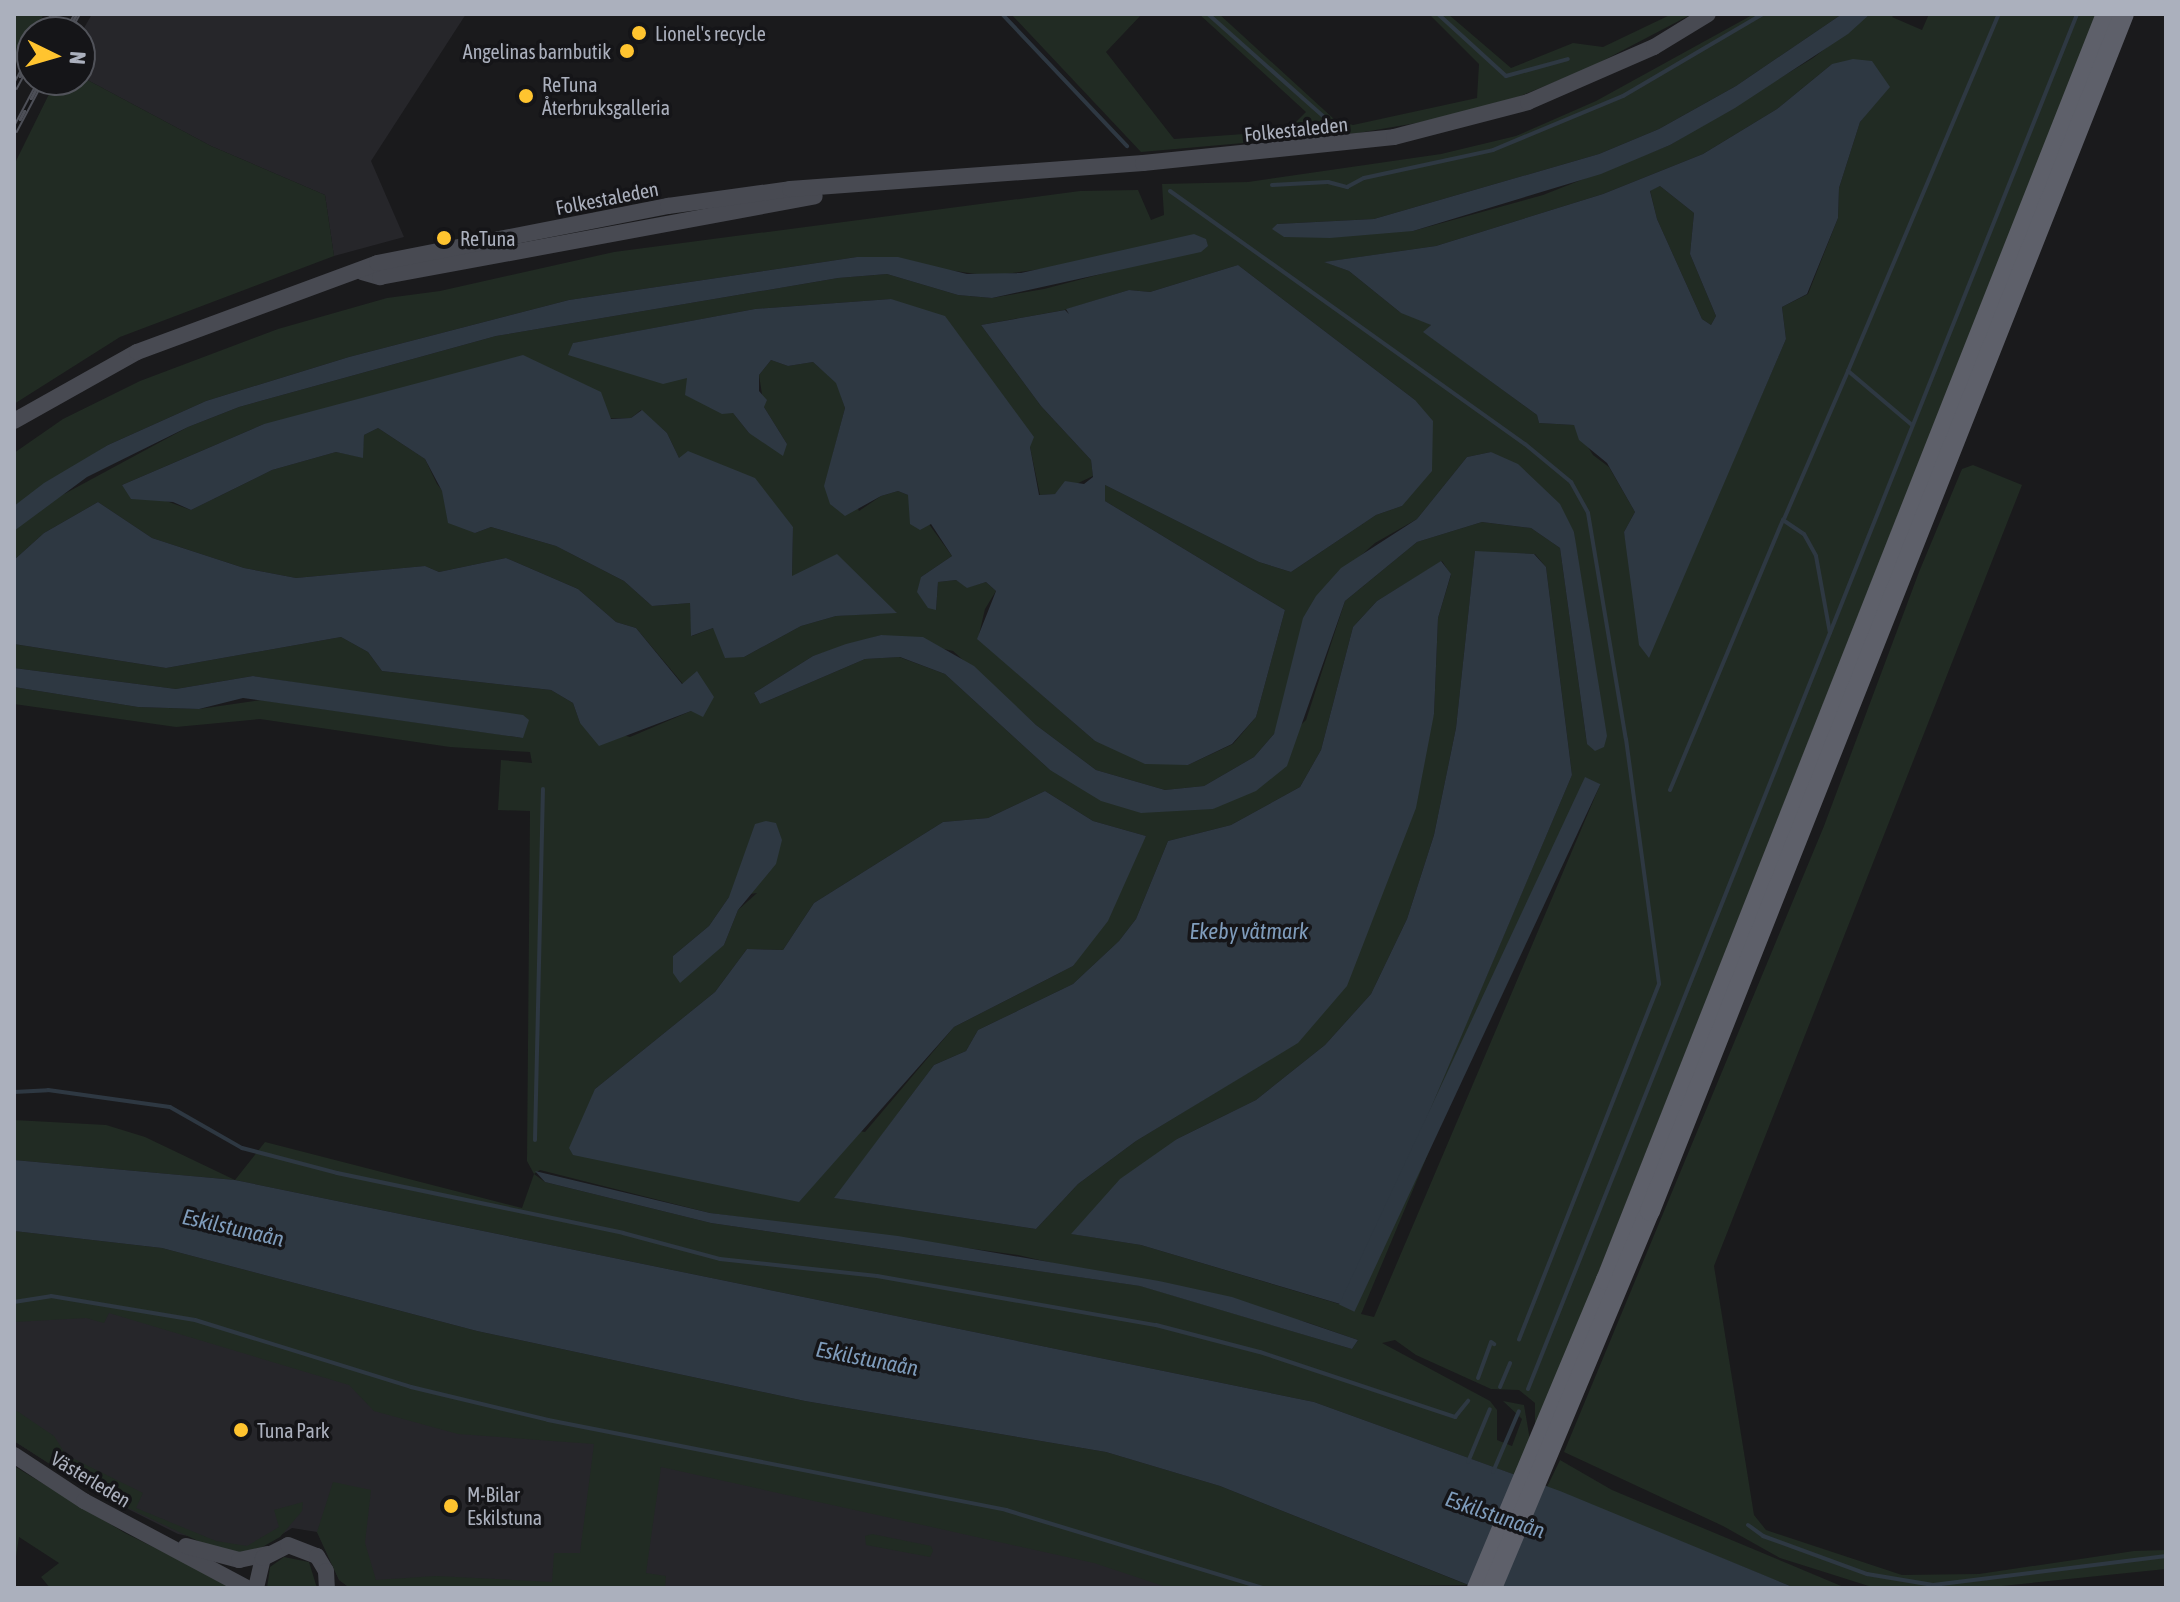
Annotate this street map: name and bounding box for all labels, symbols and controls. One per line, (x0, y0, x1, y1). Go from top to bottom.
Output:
north arrow (16, 16, 96, 96)
place label: Lionel's recycle (655, 21, 766, 45)
marker: Lionel's recycle (630, 24, 648, 42)
place label: Angelinas barnbutik (463, 39, 611, 63)
marker: Angelinas barnbutik (618, 42, 636, 60)
text: N (64, 50, 91, 66)
place label: ReTuna Återbruksgalleria (542, 72, 670, 119)
marker: ReTuna Återbruksgalleria (517, 87, 535, 105)
street label: Folkestaleden (1243, 112, 1349, 146)
street label: Folkestaleden (554, 176, 660, 220)
place label: ReTuna (460, 226, 516, 250)
marker: ReTuna (435, 229, 453, 247)
water label: Ekeby våtmark (1190, 919, 1308, 945)
water label: Eskilstunaån (180, 1203, 286, 1253)
water label: Eskilstunaån (814, 1336, 920, 1382)
place label: Tuna Park (257, 1418, 330, 1442)
marker: Tuna Park (232, 1421, 250, 1439)
street label: Västerleden (47, 1446, 135, 1512)
place label: M-Bilar Eskilstuna (467, 1482, 542, 1529)
water label: Eskilstunaån (1442, 1486, 1548, 1544)
marker: M-Bilar Eskilstuna (442, 1497, 460, 1515)

